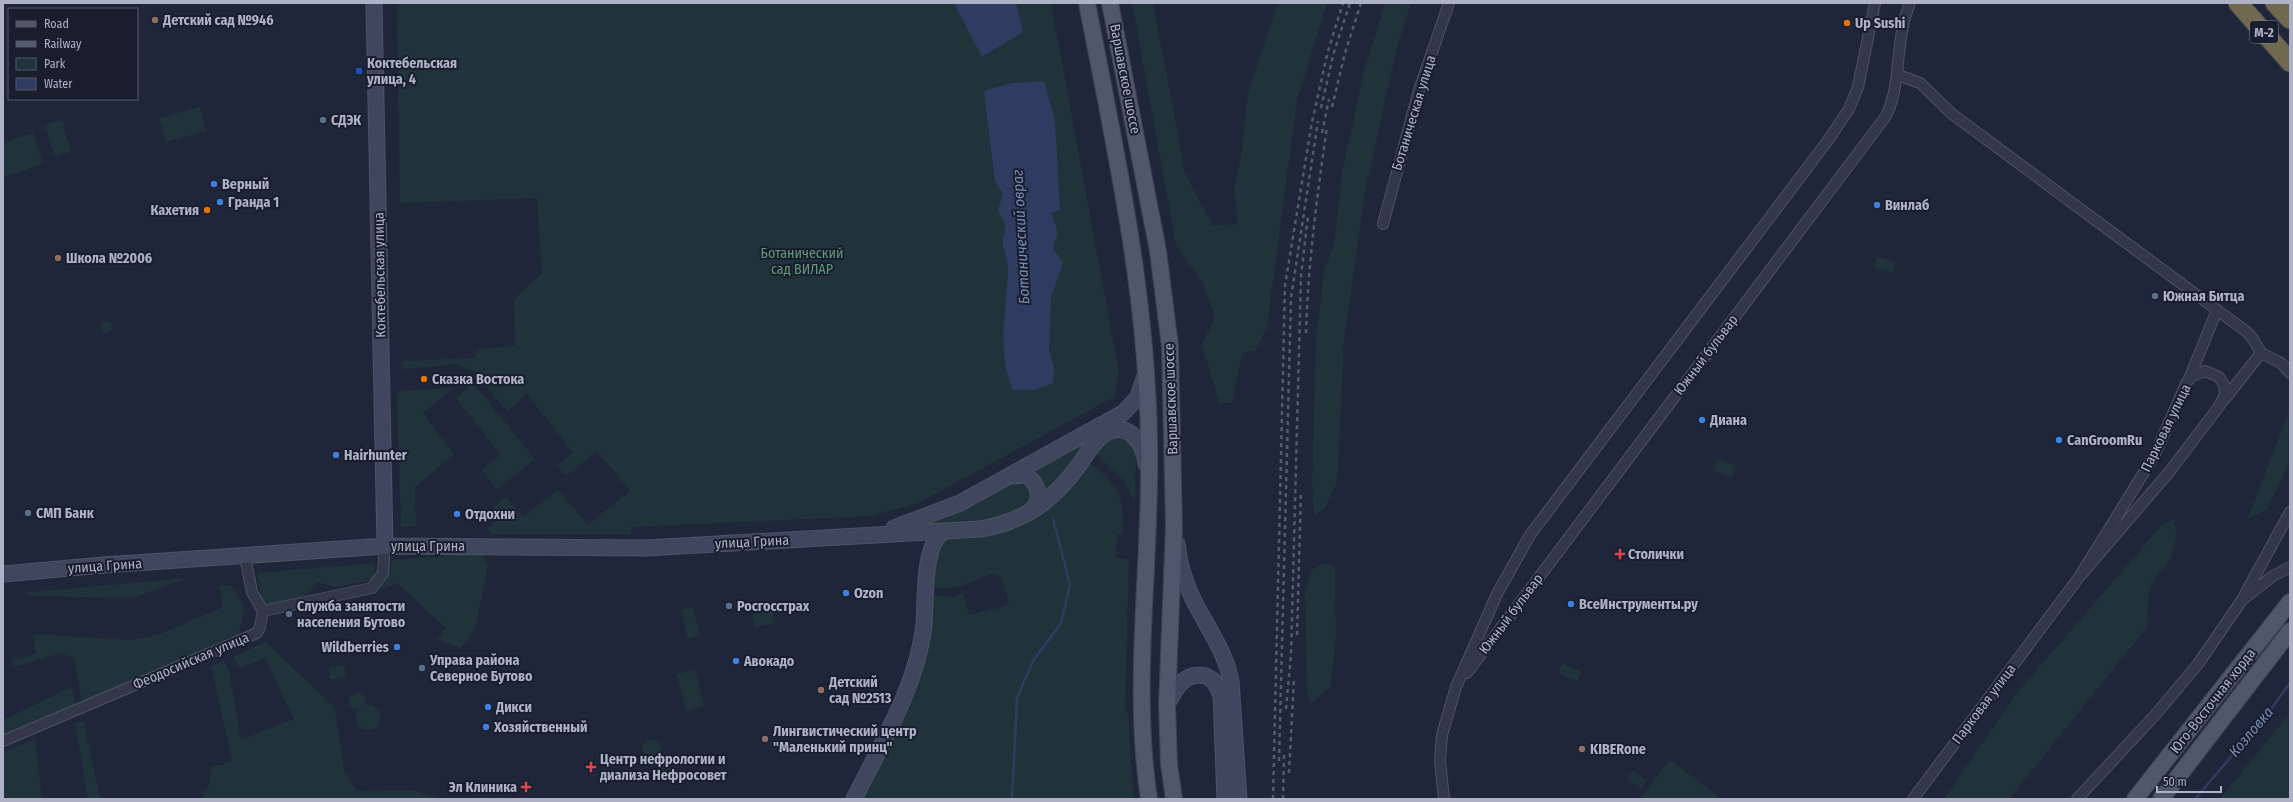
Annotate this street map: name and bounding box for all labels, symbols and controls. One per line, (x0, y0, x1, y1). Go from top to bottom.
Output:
legend (8, 8, 138, 100)
place label: Детский сад №946 (162, 12, 274, 29)
marker: Детский сад №946 (150, 15, 160, 25)
place label: Up Sushi (1855, 15, 1906, 32)
text: Road (44, 17, 69, 31)
marker: Up Sushi (1842, 18, 1852, 28)
road number: М-2 (2250, 21, 2278, 43)
street label: Варшавское шоссе (1106, 23, 1144, 135)
text: Railway (44, 37, 82, 51)
street label: Ботаническая улица (1388, 53, 1440, 173)
place label: Коктебельская улица, 4 (366, 55, 457, 88)
text: Park (44, 57, 66, 71)
marker: Коктебельская улица, 4 (354, 66, 364, 76)
text: Water (44, 77, 73, 91)
place label: СДЭК (331, 112, 362, 129)
marker: СДЭК (318, 115, 328, 125)
water label: Ботанический овраг (1008, 169, 1034, 305)
place label: Верный (222, 176, 269, 193)
marker: Верный (209, 179, 219, 189)
place label: Гранда 1 (228, 194, 279, 211)
marker: Гранда 1 (215, 197, 225, 207)
place label: Винлаб (1885, 197, 1929, 214)
marker: Винлаб (1872, 200, 1882, 210)
place label: Кахетия (150, 202, 199, 219)
marker: Кахетия (202, 205, 212, 215)
street label: Коктебельская улица (370, 212, 390, 338)
park label: Ботанический сад ВИЛАР (761, 245, 843, 278)
place label: Школа №2006 (66, 250, 152, 267)
marker: Школа №2006 (53, 253, 63, 263)
place label: Южная Битца (2163, 288, 2244, 305)
marker: Южная Битца (2150, 291, 2160, 301)
street label: Южный бульвар (1670, 312, 1742, 398)
street label: Варшавское шоссе (1161, 343, 1181, 455)
place label: Сказка Востока (432, 371, 524, 388)
marker: Сказка Востока (419, 374, 429, 384)
street label: Парковая улица (2137, 381, 2195, 475)
place label: Диана (1709, 412, 1747, 429)
marker: Диана (1697, 415, 1707, 425)
place label: CanGroomRu (2067, 432, 2142, 449)
marker: CanGroomRu (2054, 435, 2064, 445)
place label: Hairhunter (344, 447, 408, 464)
marker: Hairhunter (331, 450, 341, 460)
place label: СМП Банк (36, 505, 95, 522)
place label: Отдохни (465, 506, 515, 523)
marker: СМП Банк (23, 508, 33, 518)
marker: Отдохни (452, 509, 462, 519)
street label: улица Грина (715, 532, 790, 552)
street label: улица Грина (391, 538, 465, 555)
place label: Столички (1628, 546, 1684, 563)
marker: Столички (1615, 549, 1625, 559)
street label: улица Грина (67, 555, 143, 577)
street label: Южный бульвар (1475, 571, 1547, 657)
place label: Ozon (854, 585, 883, 602)
marker: Ozon (841, 588, 851, 598)
place label: ВсеИнструменты.ру (1579, 596, 1698, 613)
place label: Служба занятости населения Бутово (297, 598, 406, 631)
place label: Росгосстрах (737, 598, 810, 615)
marker: ВсеИнструменты.ру (1566, 599, 1576, 609)
marker: Росгосстрах (724, 601, 734, 611)
marker: Служба занятости населения Бутово (284, 609, 294, 619)
street label: Феодосийская улица (130, 629, 252, 693)
place label: Wildberries (321, 639, 389, 656)
marker: Wildberries (392, 642, 402, 652)
street label: Юго-Восточная хорда (2167, 645, 2259, 757)
place label: Управа района Северное Бутово (429, 652, 533, 685)
place label: Авокадо (743, 653, 795, 670)
marker: Авокадо (731, 656, 741, 666)
street label: Парковая улица (1948, 661, 2020, 747)
marker: Управа района Северное Бутово (417, 663, 427, 673)
place label: Детский сад №2513 (828, 674, 892, 707)
marker: Детский сад №2513 (816, 685, 826, 695)
place label: Дикси (495, 699, 532, 716)
marker: Дикси (483, 702, 493, 712)
water label: Козловка (2225, 703, 2277, 761)
place label: Хозяйственный (493, 719, 587, 736)
marker: Хозяйственный (481, 722, 491, 732)
place label: Лингвистический центр "Маленький принц" (773, 723, 917, 756)
marker: Лингвистический центр "Маленький принц" (760, 734, 770, 744)
place label: KIBERone (1590, 741, 1646, 758)
marker: KIBERone (1577, 744, 1587, 754)
place label: Центр нефрологии и диализа Нефросовет (599, 751, 728, 784)
marker: Центр нефрологии и диализа Нефросовет (585, 761, 597, 773)
scale bar (2157, 768, 2221, 794)
text: 50 m (2163, 775, 2187, 789)
place label: Эл Клиника (449, 779, 517, 796)
marker: Эл Клиника (520, 781, 532, 793)

